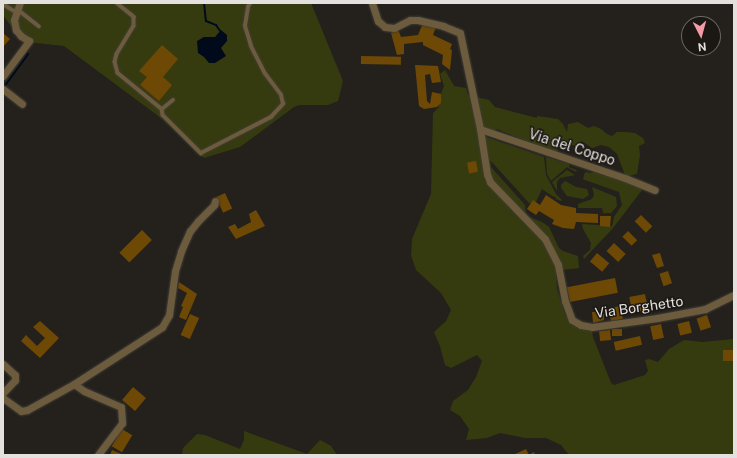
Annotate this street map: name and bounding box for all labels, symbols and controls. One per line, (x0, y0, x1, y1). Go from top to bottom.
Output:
north arrow (681, 16, 721, 56)
text: N (697, 41, 707, 53)
street label: Via del Coppo (527, 125, 617, 169)
street label: Via Borghetto (594, 292, 684, 322)

